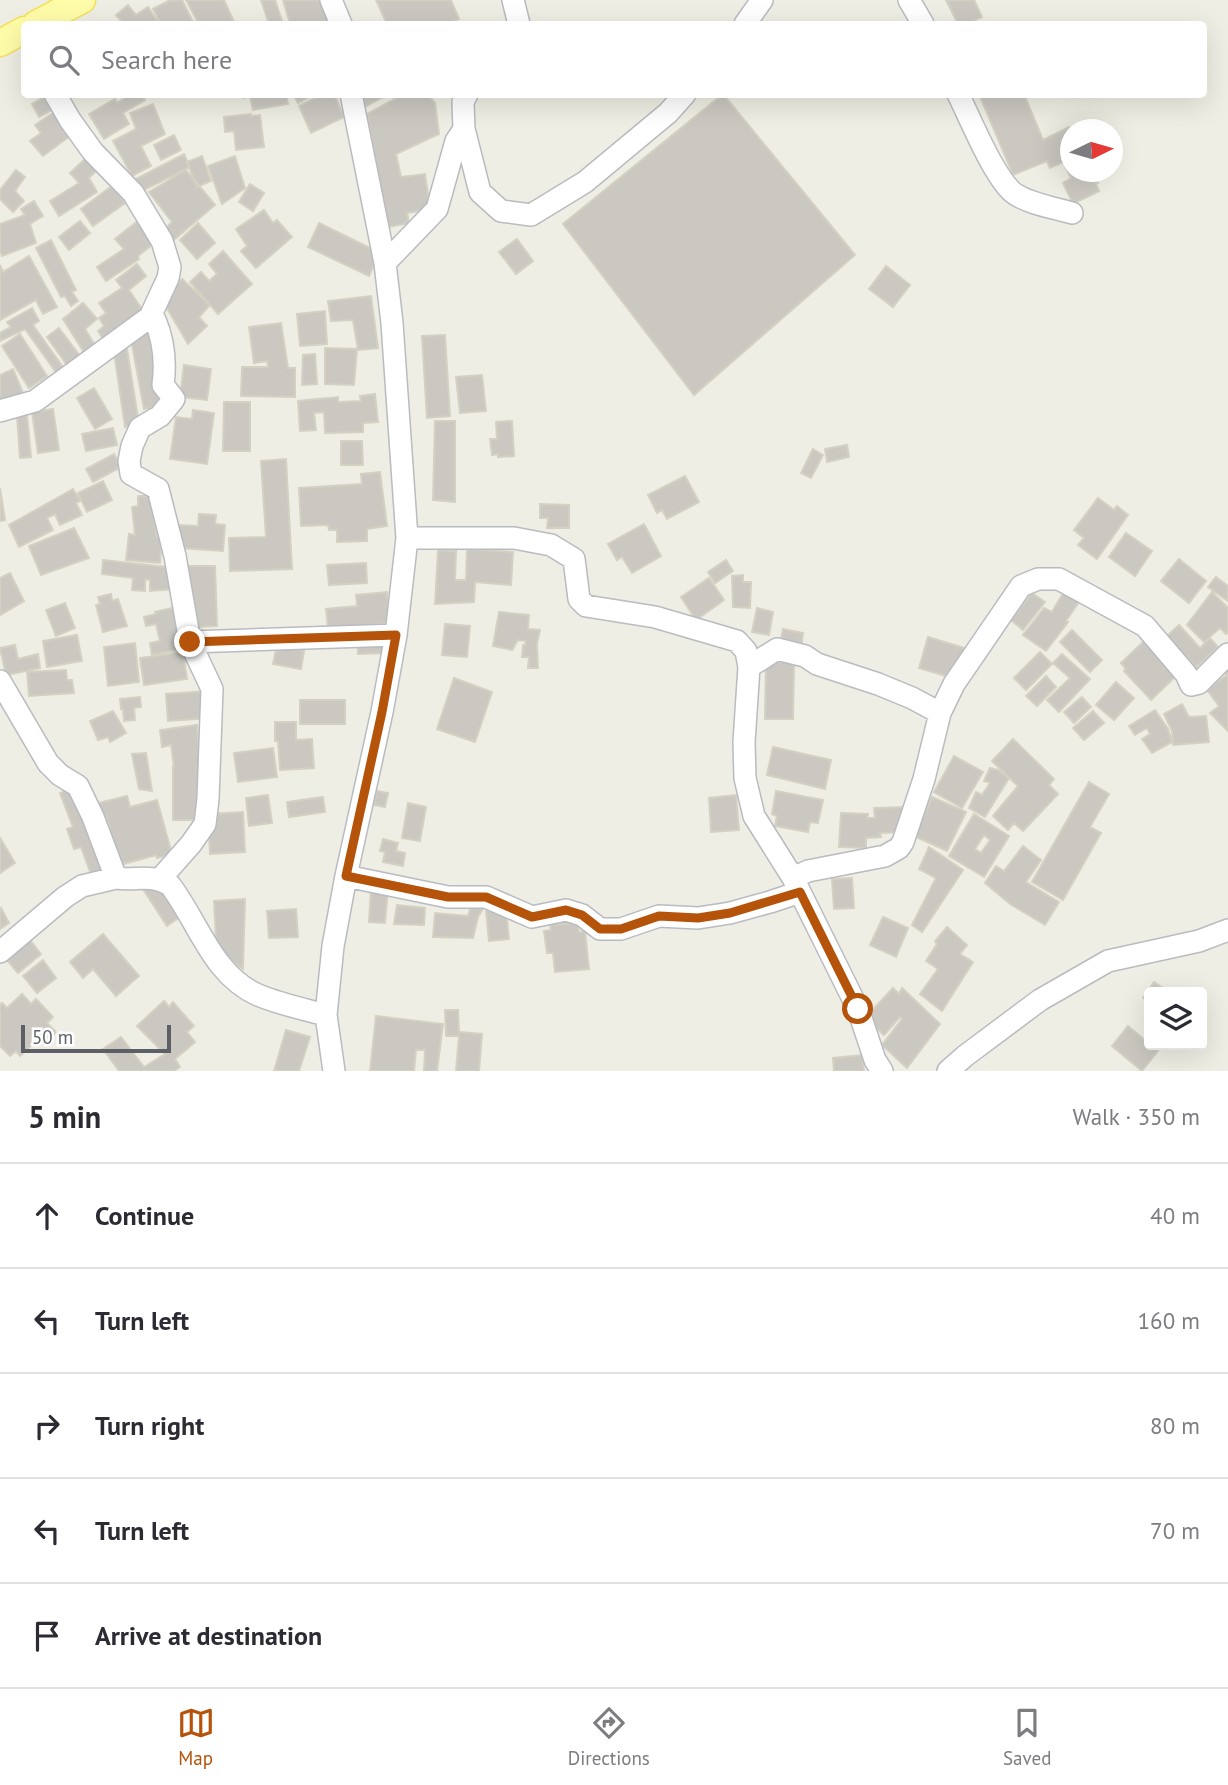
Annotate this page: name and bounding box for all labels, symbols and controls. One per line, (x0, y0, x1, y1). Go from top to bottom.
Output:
search box (21, 21, 1207, 98)
icon: search (45, 41, 83, 79)
text: Search here (101, 43, 232, 76)
north arrow (1060, 119, 1123, 182)
route end (174, 626, 205, 657)
map controls (1144, 987, 1207, 1050)
button: layers (1144, 987, 1207, 1050)
route start (842, 993, 873, 1024)
scale bar (21, 1022, 172, 1054)
text: 50 m (32, 1025, 73, 1049)
text: 5 min (28, 1097, 101, 1136)
text: Walk · 350 m (1073, 1102, 1200, 1131)
icon: ahead (28, 1197, 66, 1235)
text: Continue (95, 1199, 194, 1232)
text: 40 m (1150, 1201, 1200, 1230)
icon: left (28, 1302, 66, 1340)
text: Turn left (95, 1304, 189, 1337)
text: 160 m (1138, 1306, 1200, 1335)
icon: right (28, 1407, 66, 1445)
text: Turn right (95, 1409, 204, 1442)
text: 80 m (1150, 1411, 1200, 1440)
icon: left (28, 1512, 66, 1550)
text: Turn left (95, 1514, 189, 1547)
text: 70 m (1150, 1516, 1200, 1545)
icon: arrive (28, 1617, 66, 1655)
text: Arrive at destination (95, 1619, 322, 1652)
tab: Map (177, 1704, 215, 1770)
tab: Directions (568, 1704, 650, 1770)
tab: Saved (1003, 1704, 1051, 1770)

